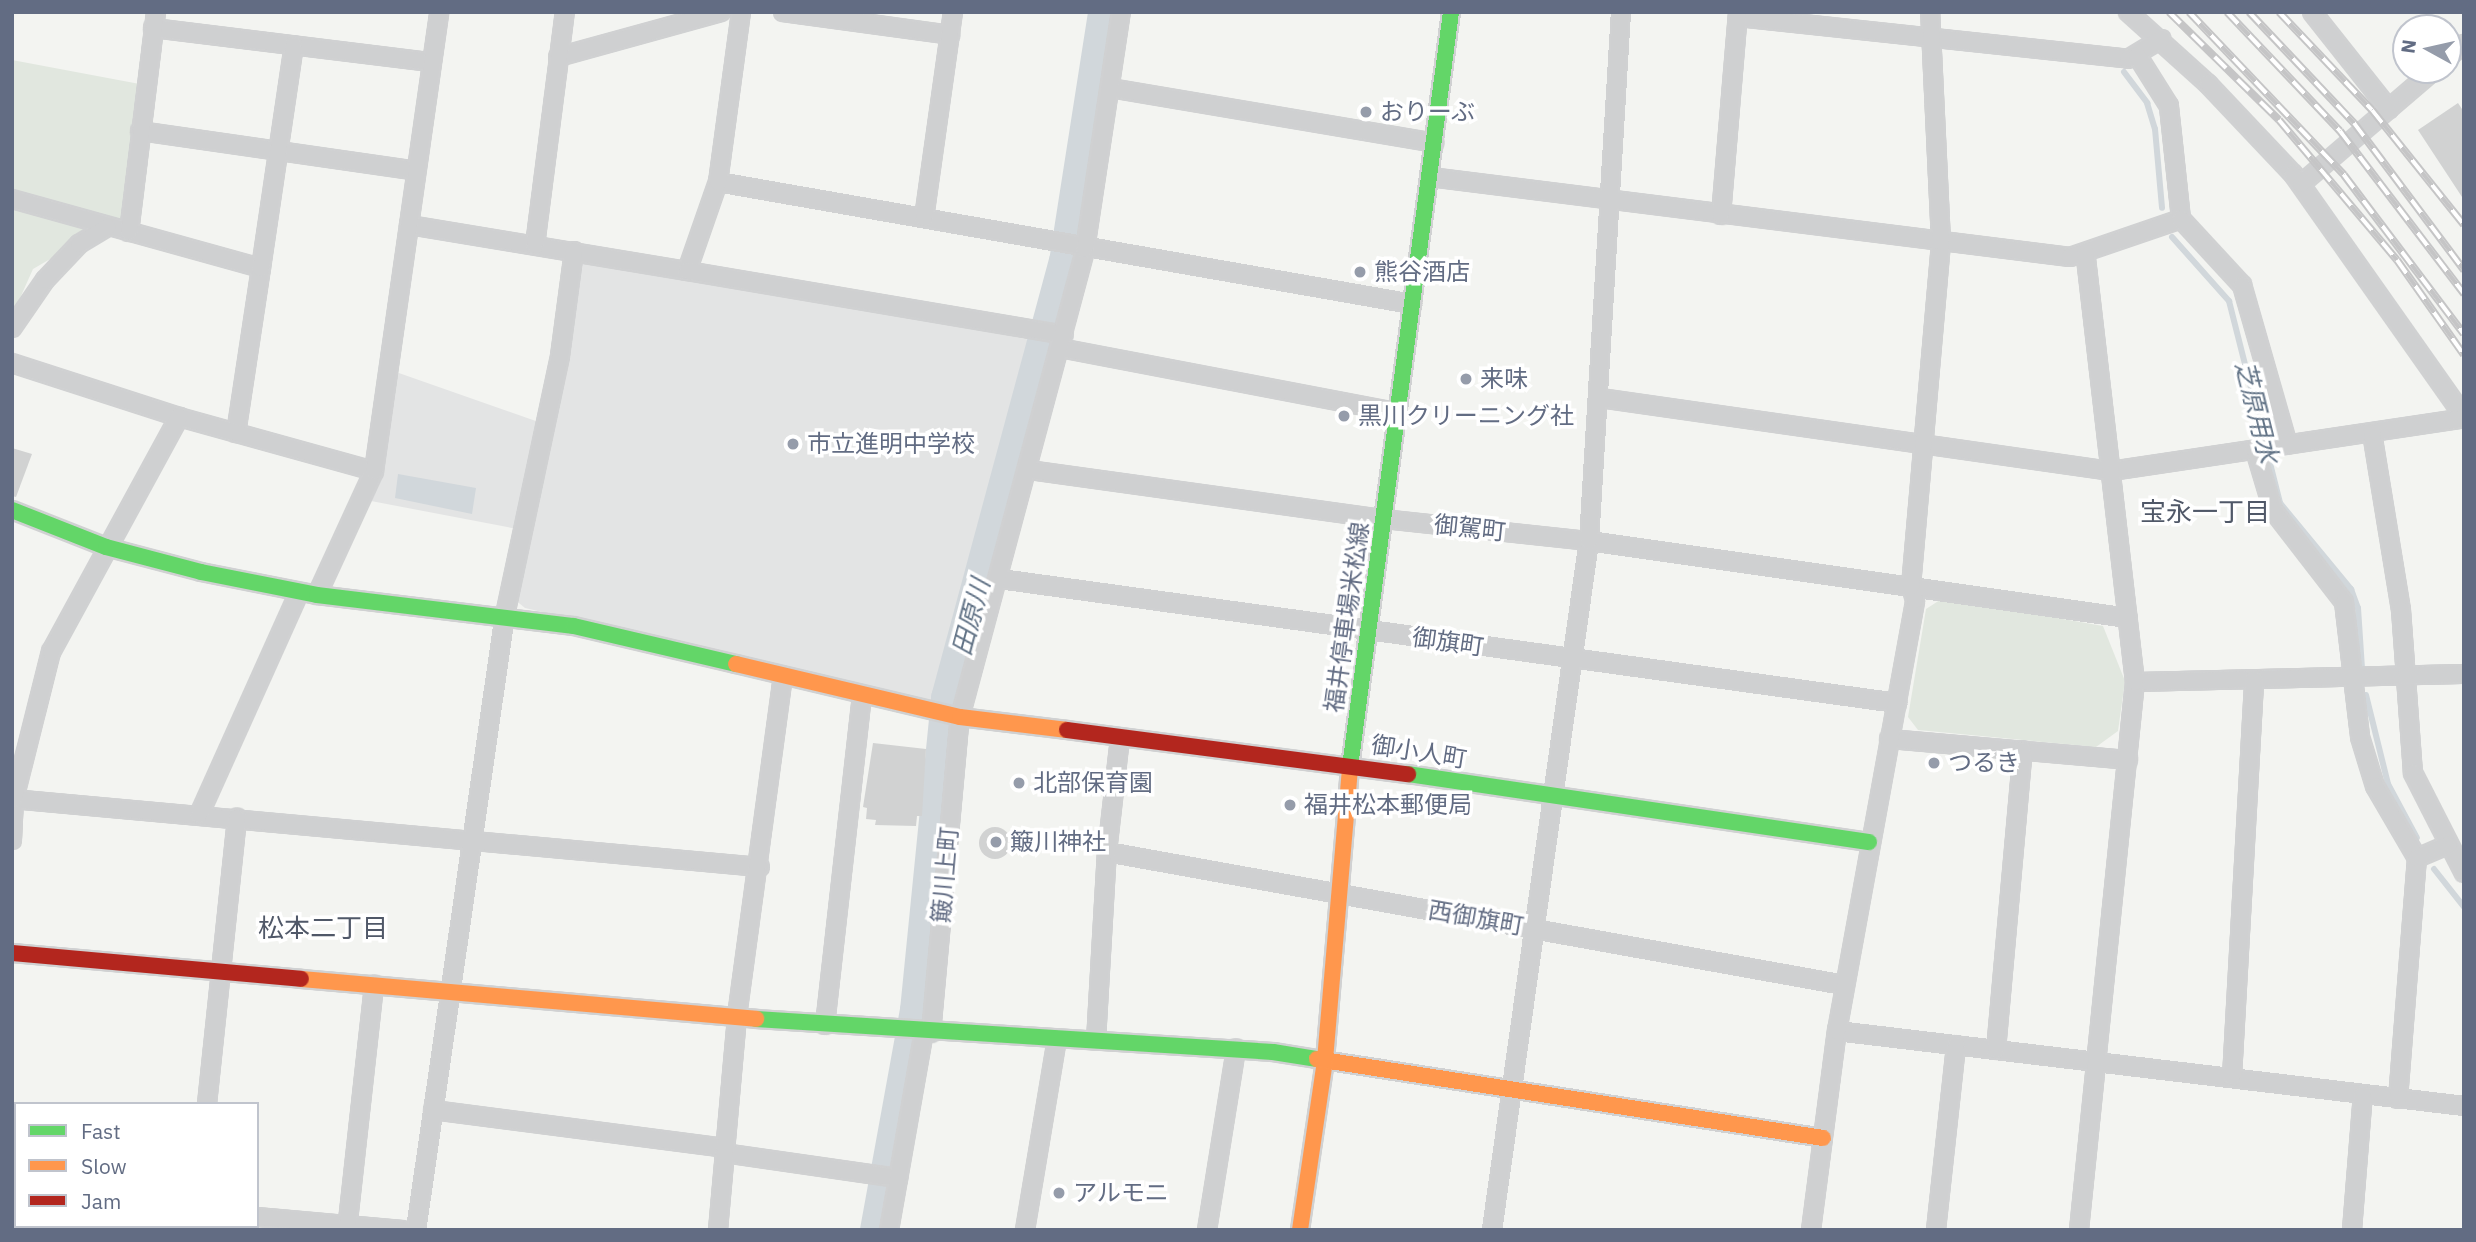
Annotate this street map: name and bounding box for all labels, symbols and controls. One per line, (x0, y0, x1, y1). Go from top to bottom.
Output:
north arrow (2392, 14, 2462, 84)
text: N (2395, 38, 2421, 55)
place label: おりーぶ (1380, 98, 1476, 126)
marker: おりーぶ (1358, 104, 1374, 120)
place label: 熊谷酒店 (1374, 258, 1470, 286)
marker: 熊谷酒店 (1352, 264, 1368, 280)
water label: 芝原用水 (2229, 358, 2285, 466)
place label: 来味 (1480, 365, 1528, 393)
marker: 来味 (1458, 371, 1474, 387)
place label: 黒川クリーニング社 (1358, 402, 1574, 430)
marker: 黒川クリーニング社 (1336, 408, 1352, 424)
place label: 市立進明中学校 (807, 430, 975, 458)
marker: 市立進明中学校 (785, 436, 801, 452)
district label: 宝永一丁目 (2140, 496, 2270, 528)
street label: 御駕町 (1433, 510, 1507, 546)
street label: 福井停車場米松線 (1319, 520, 1375, 714)
water label: 田原川 (946, 575, 996, 659)
street label: 御旗町 (1410, 623, 1486, 661)
street label: 御小人町 (1369, 730, 1469, 774)
place label: つるき (1948, 749, 2020, 777)
marker: つるき (1926, 755, 1942, 771)
place label: 北部保育園 (1033, 769, 1153, 797)
marker: 北部保育園 (1011, 775, 1027, 791)
place label: 福井松本郵便局 (1304, 791, 1472, 819)
marker: 福井松本郵便局 (1282, 797, 1298, 813)
street label: 簸川上町 (926, 826, 964, 924)
place label: 簸川神社 (1010, 828, 1106, 856)
marker: 簸川神社 (988, 834, 1004, 850)
street label: 西御旗町 (1426, 895, 1526, 941)
district label: 松本二丁目 (258, 912, 388, 944)
legend (14, 1102, 259, 1228)
text: Fast (81, 1117, 121, 1145)
text: Slow (81, 1152, 127, 1180)
place label: アルモニ (1073, 1179, 1169, 1207)
marker: アルモニ (1051, 1185, 1067, 1201)
text: Jam (81, 1187, 121, 1215)

